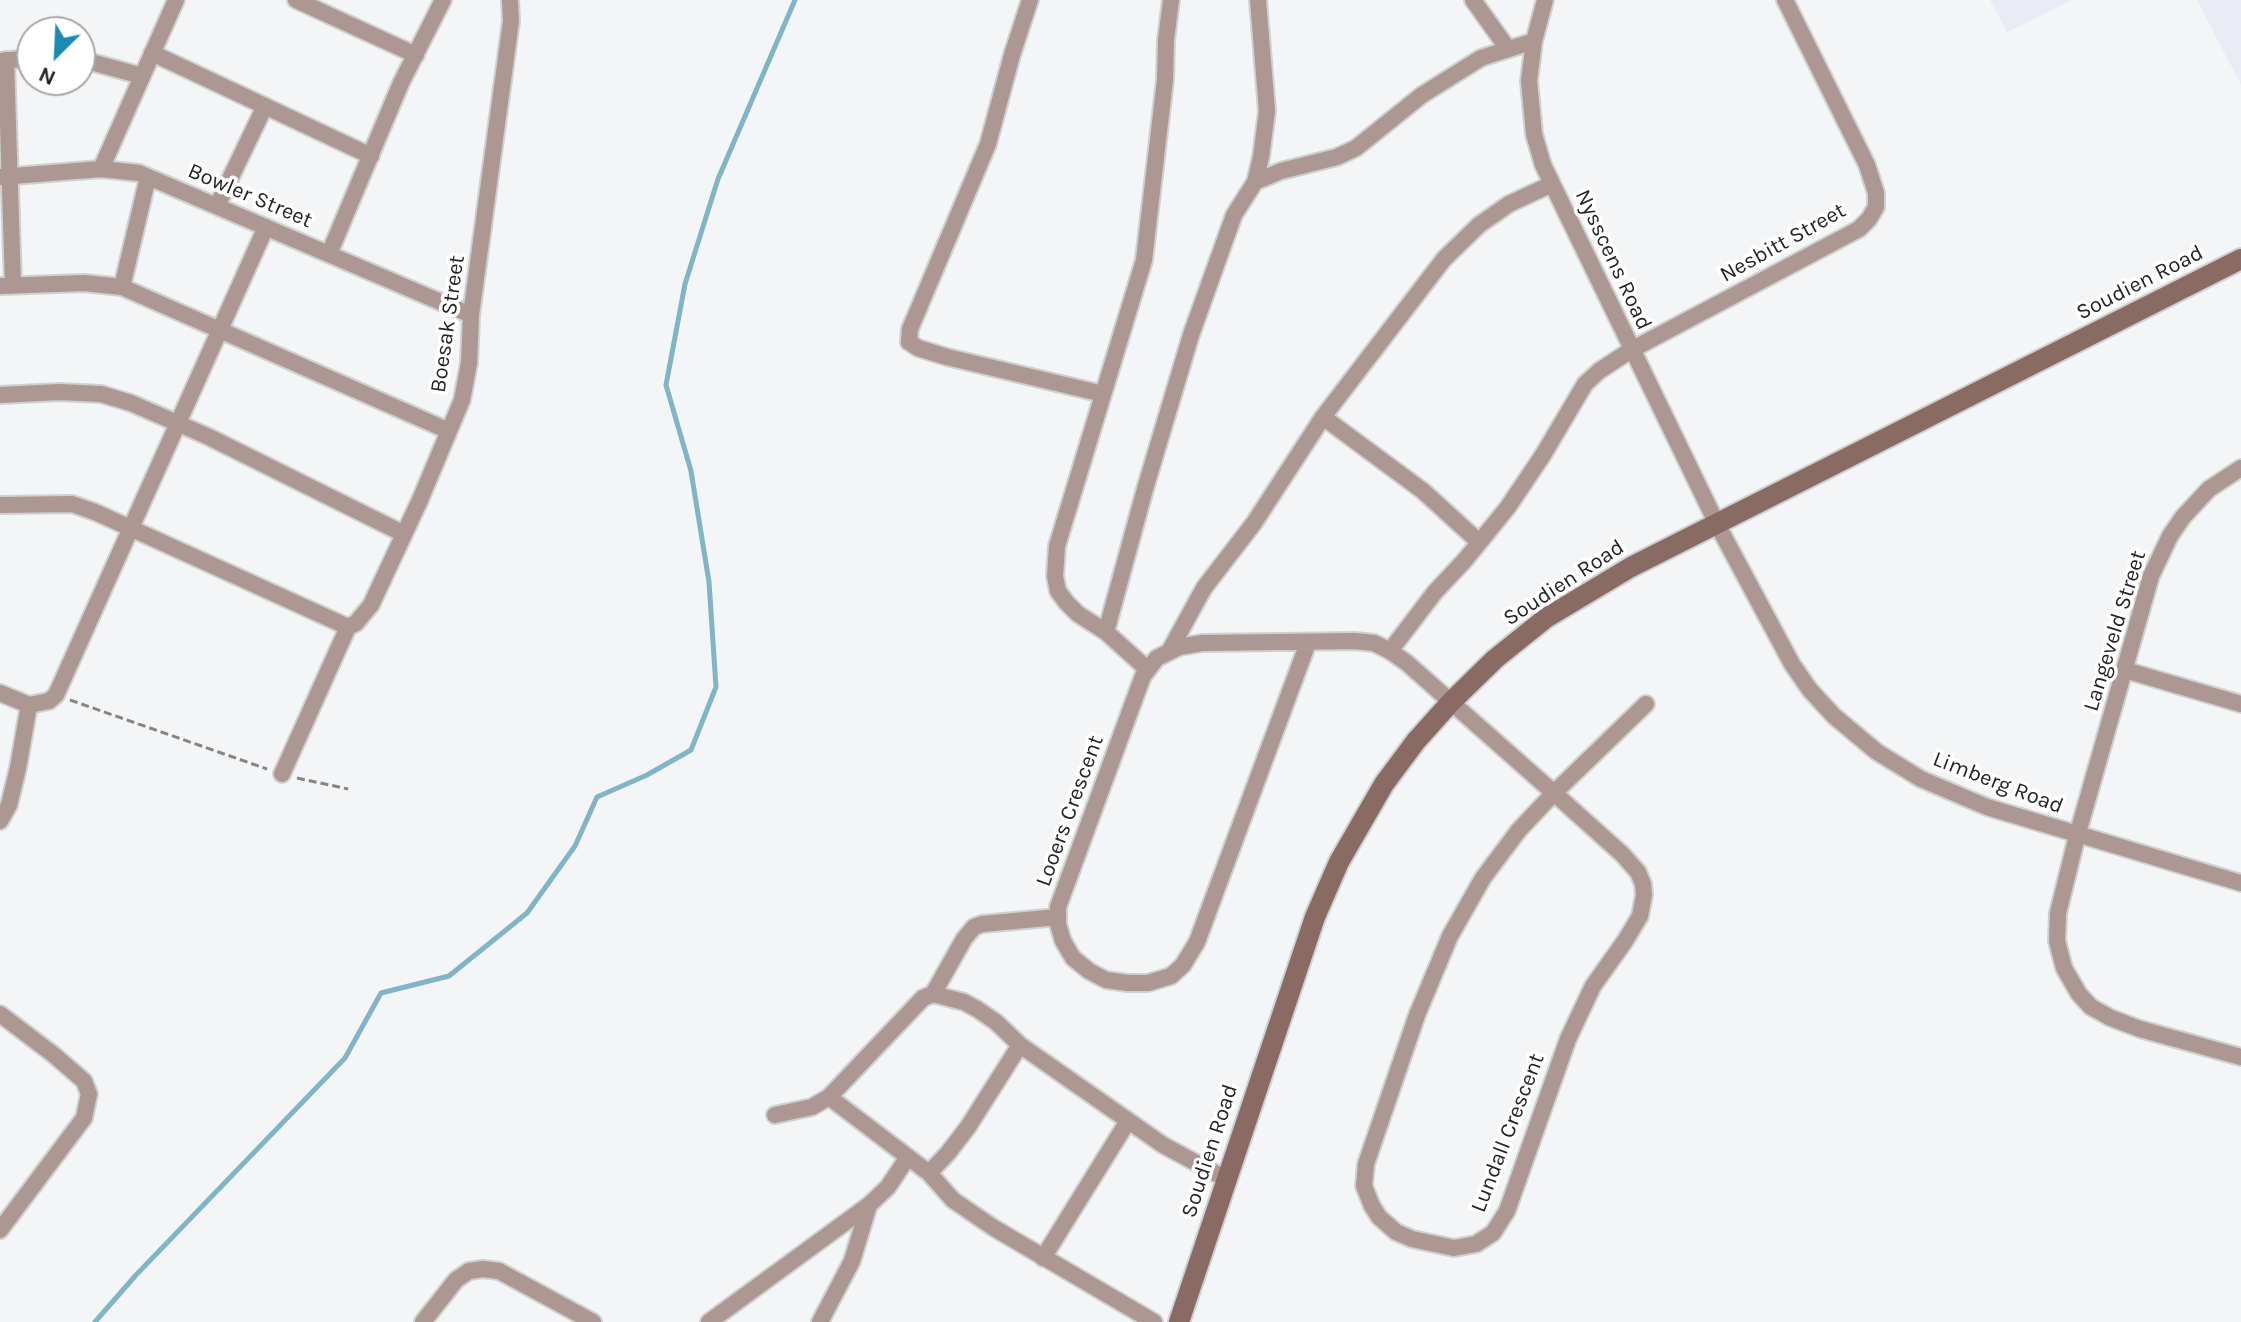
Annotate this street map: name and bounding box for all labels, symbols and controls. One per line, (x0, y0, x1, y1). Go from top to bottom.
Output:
north arrow (16, 16, 96, 96)
text: N (35, 61, 60, 91)
street label: Bowler Street (184, 158, 316, 234)
street label: Nysscens Road (1569, 186, 1657, 334)
street label: Nesbitt Street (1716, 198, 1850, 288)
street label: Soudien Road (2072, 240, 2208, 326)
street label: Boesak Street (425, 253, 471, 395)
street label: Soudien Road (1499, 534, 1629, 632)
street label: Langeveld Street (2078, 548, 2152, 714)
street label: Looers Crescent (1030, 732, 1110, 890)
street label: Limberg Road (1929, 746, 2067, 820)
street label: Lundall Crescent (1466, 1050, 1550, 1216)
street label: Soudien Road (1176, 1081, 1244, 1221)

